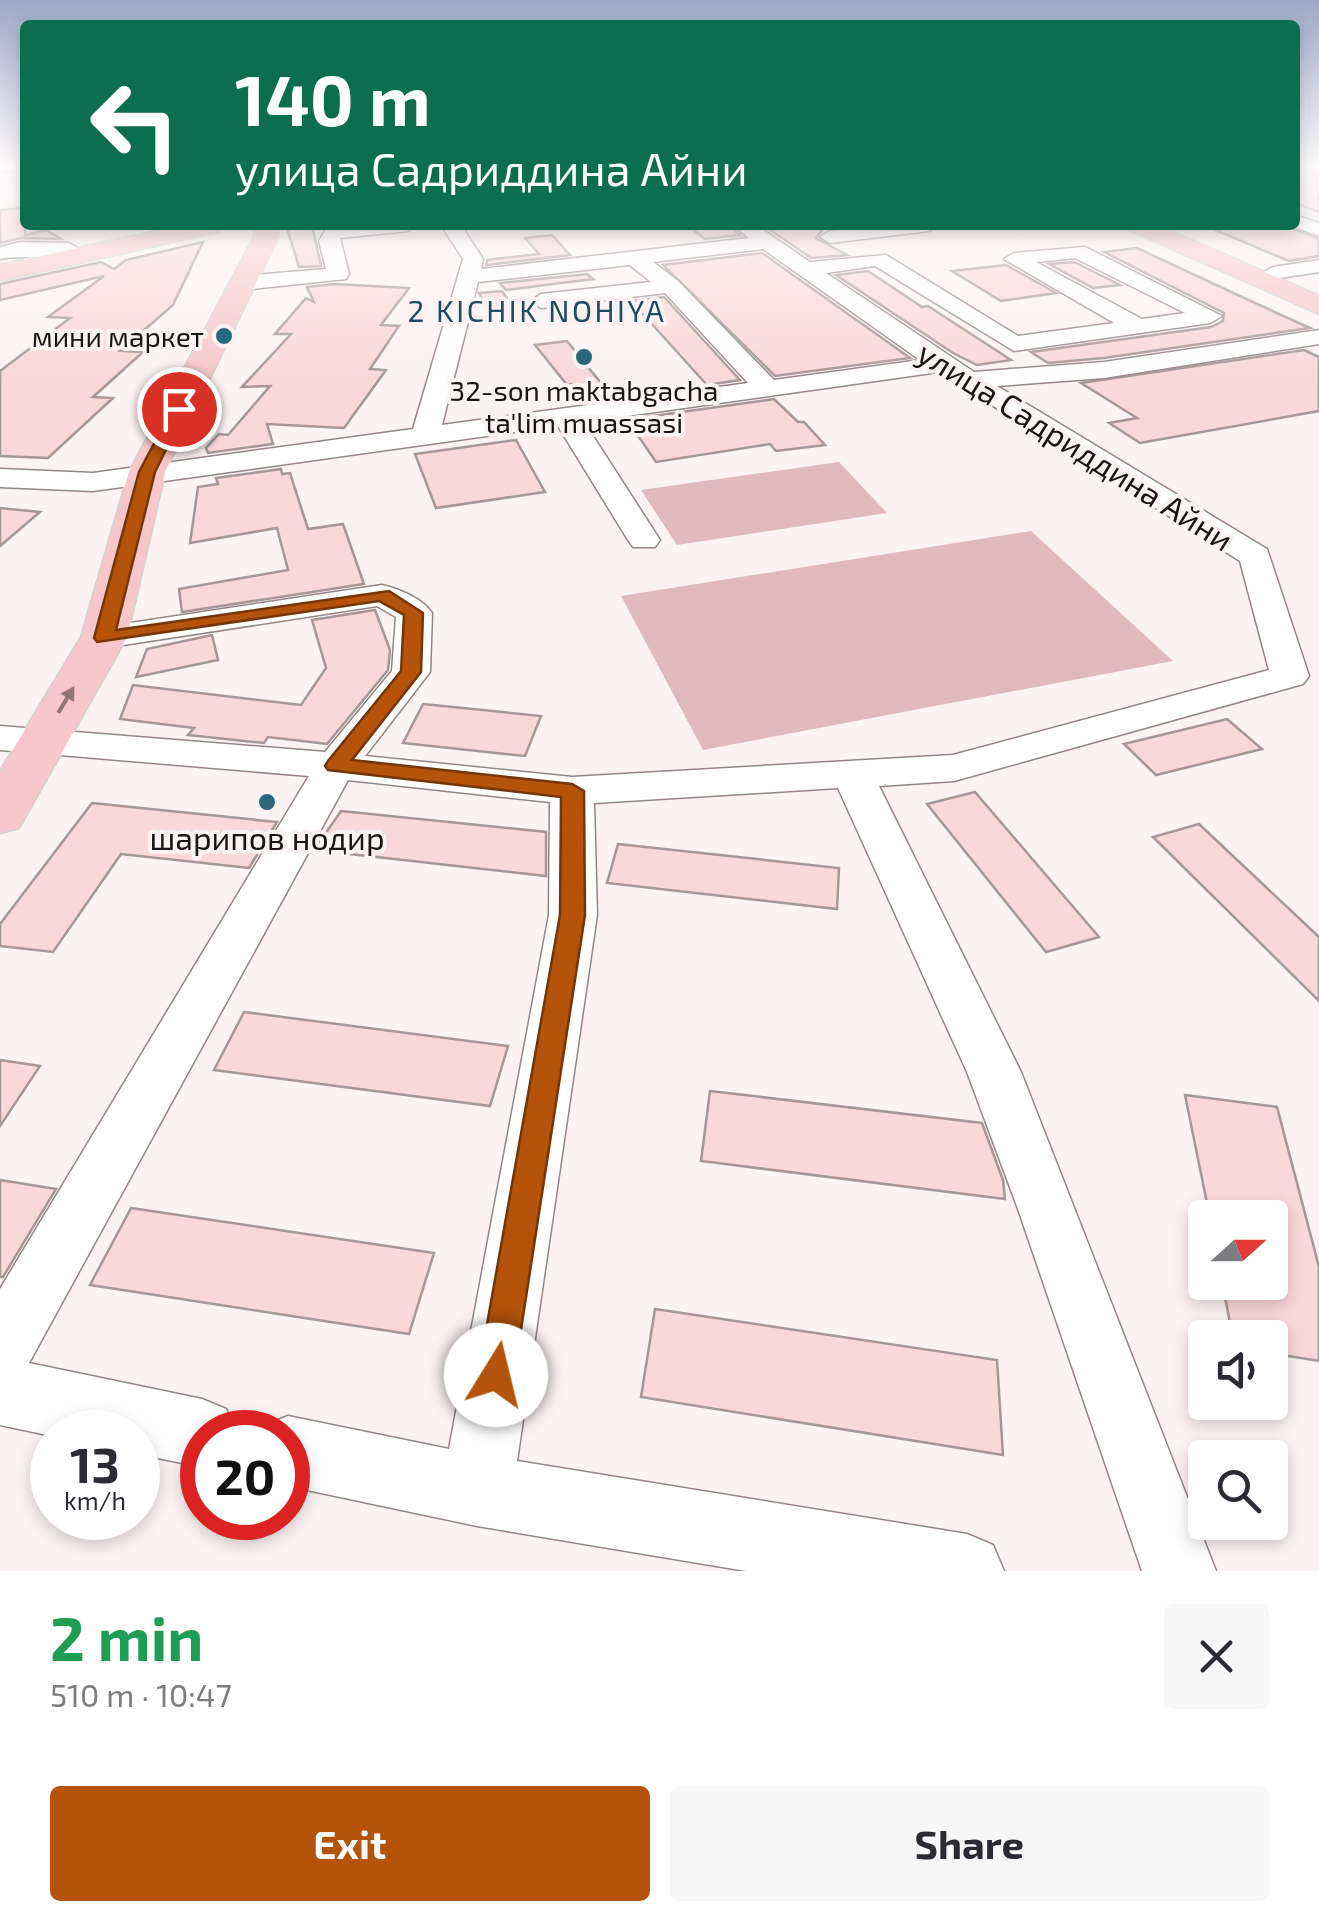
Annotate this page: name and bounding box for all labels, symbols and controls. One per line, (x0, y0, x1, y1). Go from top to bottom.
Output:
text: 140 m (235, 56, 431, 140)
icon: left (70, 60, 200, 190)
text: улица Садриддина Айни (235, 141, 748, 195)
district label: 2 KICHIK NOHIYA (408, 292, 666, 328)
place label: мини маркет (32, 319, 204, 353)
marker: мини маркет (213, 325, 235, 347)
street label: улица Садриддина Айни (911, 332, 1241, 559)
marker: 32-son maktabgacha ta'lim muassasi (573, 346, 595, 368)
pin (137, 367, 222, 452)
place label: 32-son maktabgacha ta'lim muassasi (450, 373, 718, 439)
icon: arrive (152, 382, 207, 437)
one-way arrow (57, 686, 74, 714)
marker: шарипов нодир (256, 791, 278, 813)
place label: шарипов нодир (149, 818, 385, 856)
north arrow (1188, 1200, 1288, 1300)
map controls (1188, 1200, 1288, 1540)
button: sound (1188, 1320, 1288, 1420)
position arrow (444, 1323, 548, 1427)
speed limit sign: 20 (180, 1410, 310, 1540)
text: 13 (70, 1433, 120, 1493)
button: search (1188, 1440, 1288, 1540)
text: km/h (64, 1485, 126, 1515)
text: 2 min (50, 1601, 203, 1673)
button: close (1164, 1604, 1269, 1709)
text: 510 m · 10:47 (50, 1675, 232, 1713)
button: Exit (50, 1786, 650, 1901)
button: Share (670, 1786, 1269, 1901)

